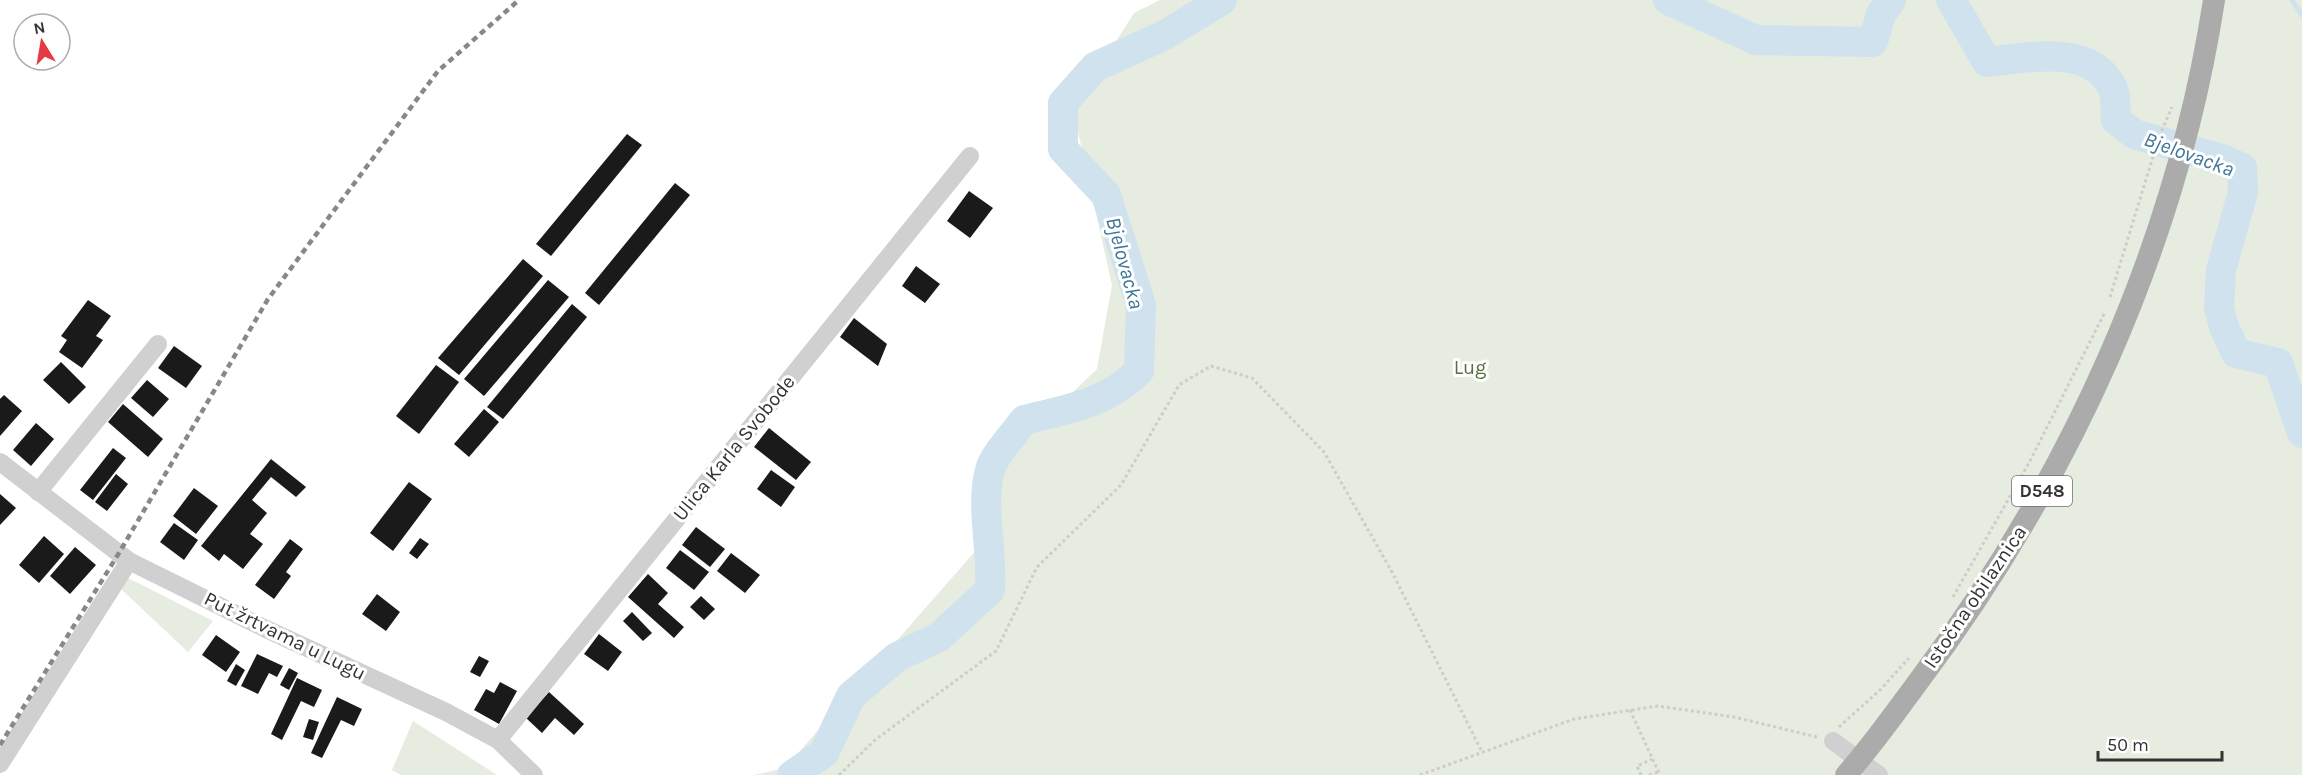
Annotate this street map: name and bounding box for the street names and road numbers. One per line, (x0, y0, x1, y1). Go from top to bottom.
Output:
street label: Ulica Karla Svobode (668, 371, 800, 525)
road number: D548 (2012, 476, 2072, 506)
street label: Istočna obilaznica (1919, 521, 2031, 673)
street label: Put žrtvama u Lugu (200, 587, 370, 685)

